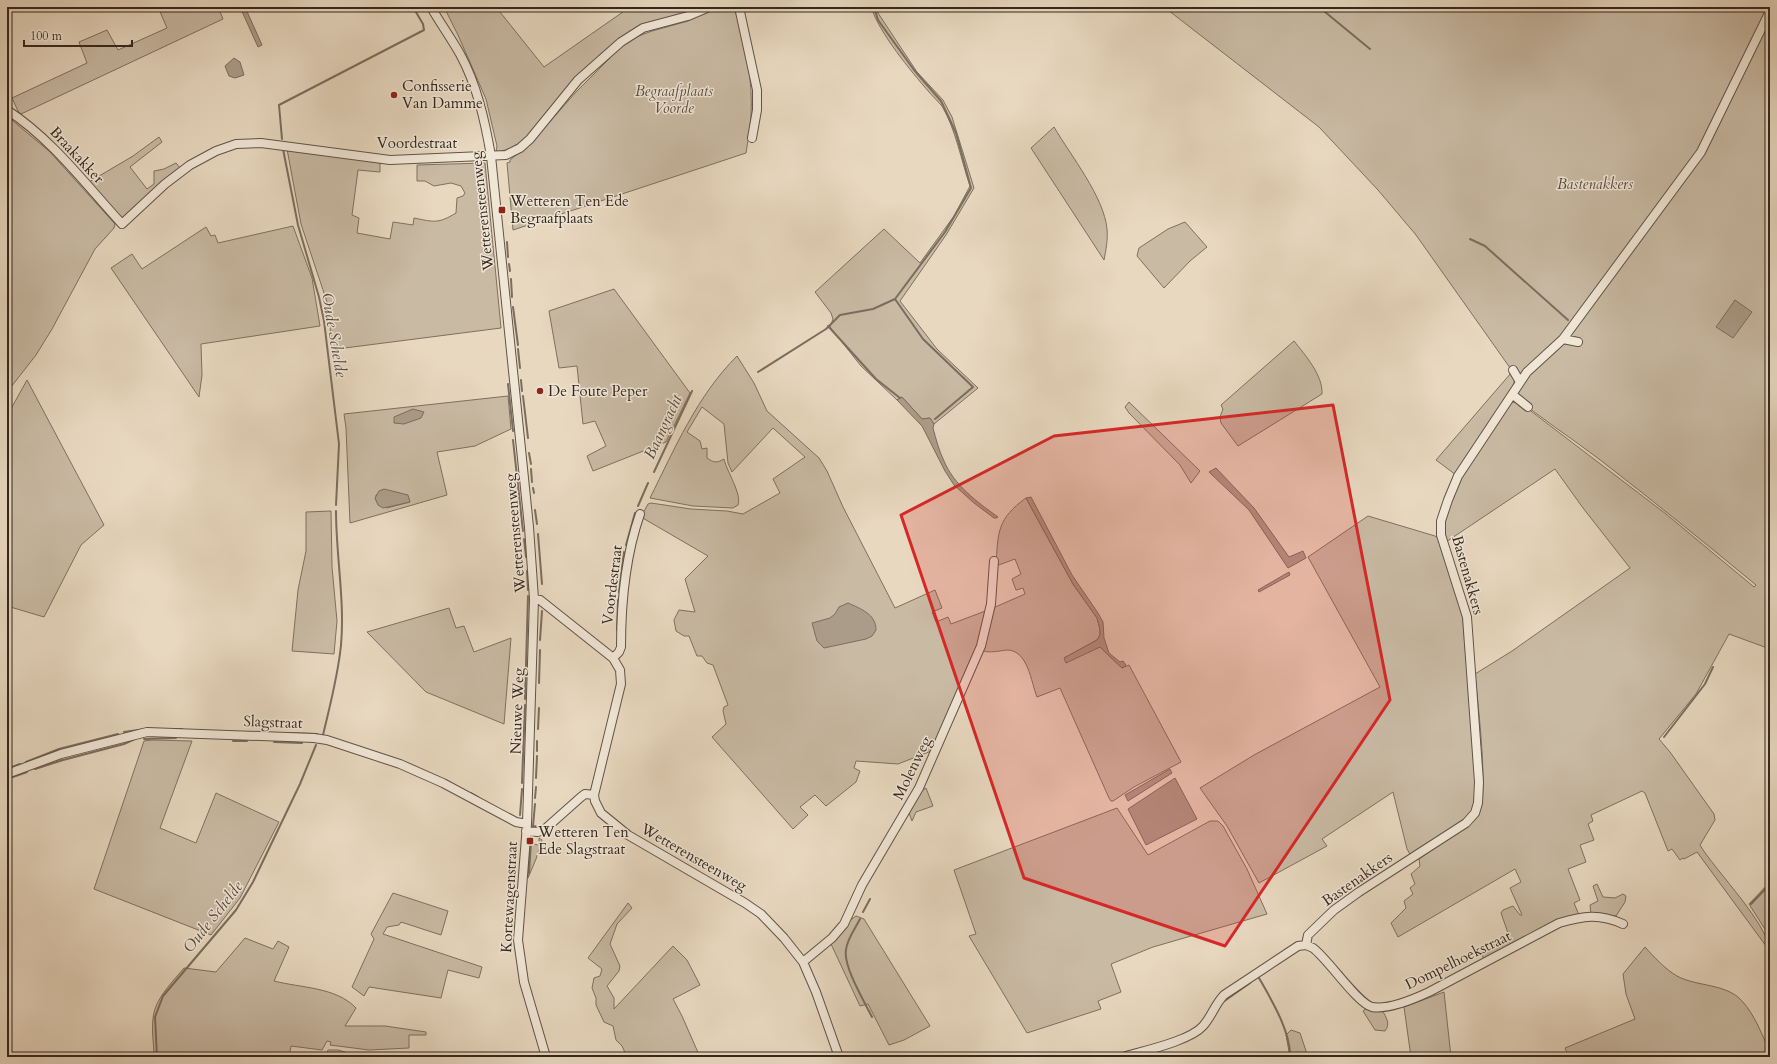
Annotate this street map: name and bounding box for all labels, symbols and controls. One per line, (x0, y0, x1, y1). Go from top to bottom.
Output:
scale bar (24, 22, 132, 48)
text: 100 m (30, 28, 63, 44)
place label: Confisserie Van Damme (402, 76, 483, 113)
park label: Begraafplaats Voorde (635, 81, 713, 118)
marker: Confisserie Van Damme (389, 90, 399, 100)
street label: Braakakker (45, 122, 109, 188)
street label: Voordestraat (377, 133, 457, 153)
street label: Wetterensteenweg (466, 150, 498, 273)
park label: Bastenakkers (1557, 174, 1633, 194)
place label: Wetteren Ten Ede Begraafplaats (509, 191, 629, 228)
marker: Wetteren Ten Ede Begraafplaats (497, 205, 507, 215)
water label: Oude Schelde (316, 291, 352, 380)
place label: De Foute Peper (548, 381, 648, 401)
marker: De Foute Peper (535, 386, 545, 396)
water label: Baangracht (639, 391, 688, 463)
street label: Wetterensteenweg (500, 472, 530, 594)
street label: Bastenakkers (1447, 533, 1489, 617)
street label: Voordestraat (597, 544, 627, 626)
street label: Nieuwe Weg (505, 667, 529, 755)
street label: Slagstraat (243, 711, 303, 733)
street label: Molenweg (888, 732, 936, 803)
street label: Wetterensteenweg (636, 818, 751, 896)
place label: Wetteren Ten Ede Slagstraat (537, 822, 629, 859)
marker: Wetteren Ten Ede Slagstraat (525, 836, 535, 846)
street label: Kortewagenstraat (496, 841, 522, 953)
street label: Bastenakkers (1318, 847, 1396, 911)
water label: Oude Schelde (178, 876, 249, 957)
street label: Dompelhoekstraat (1402, 926, 1515, 994)

